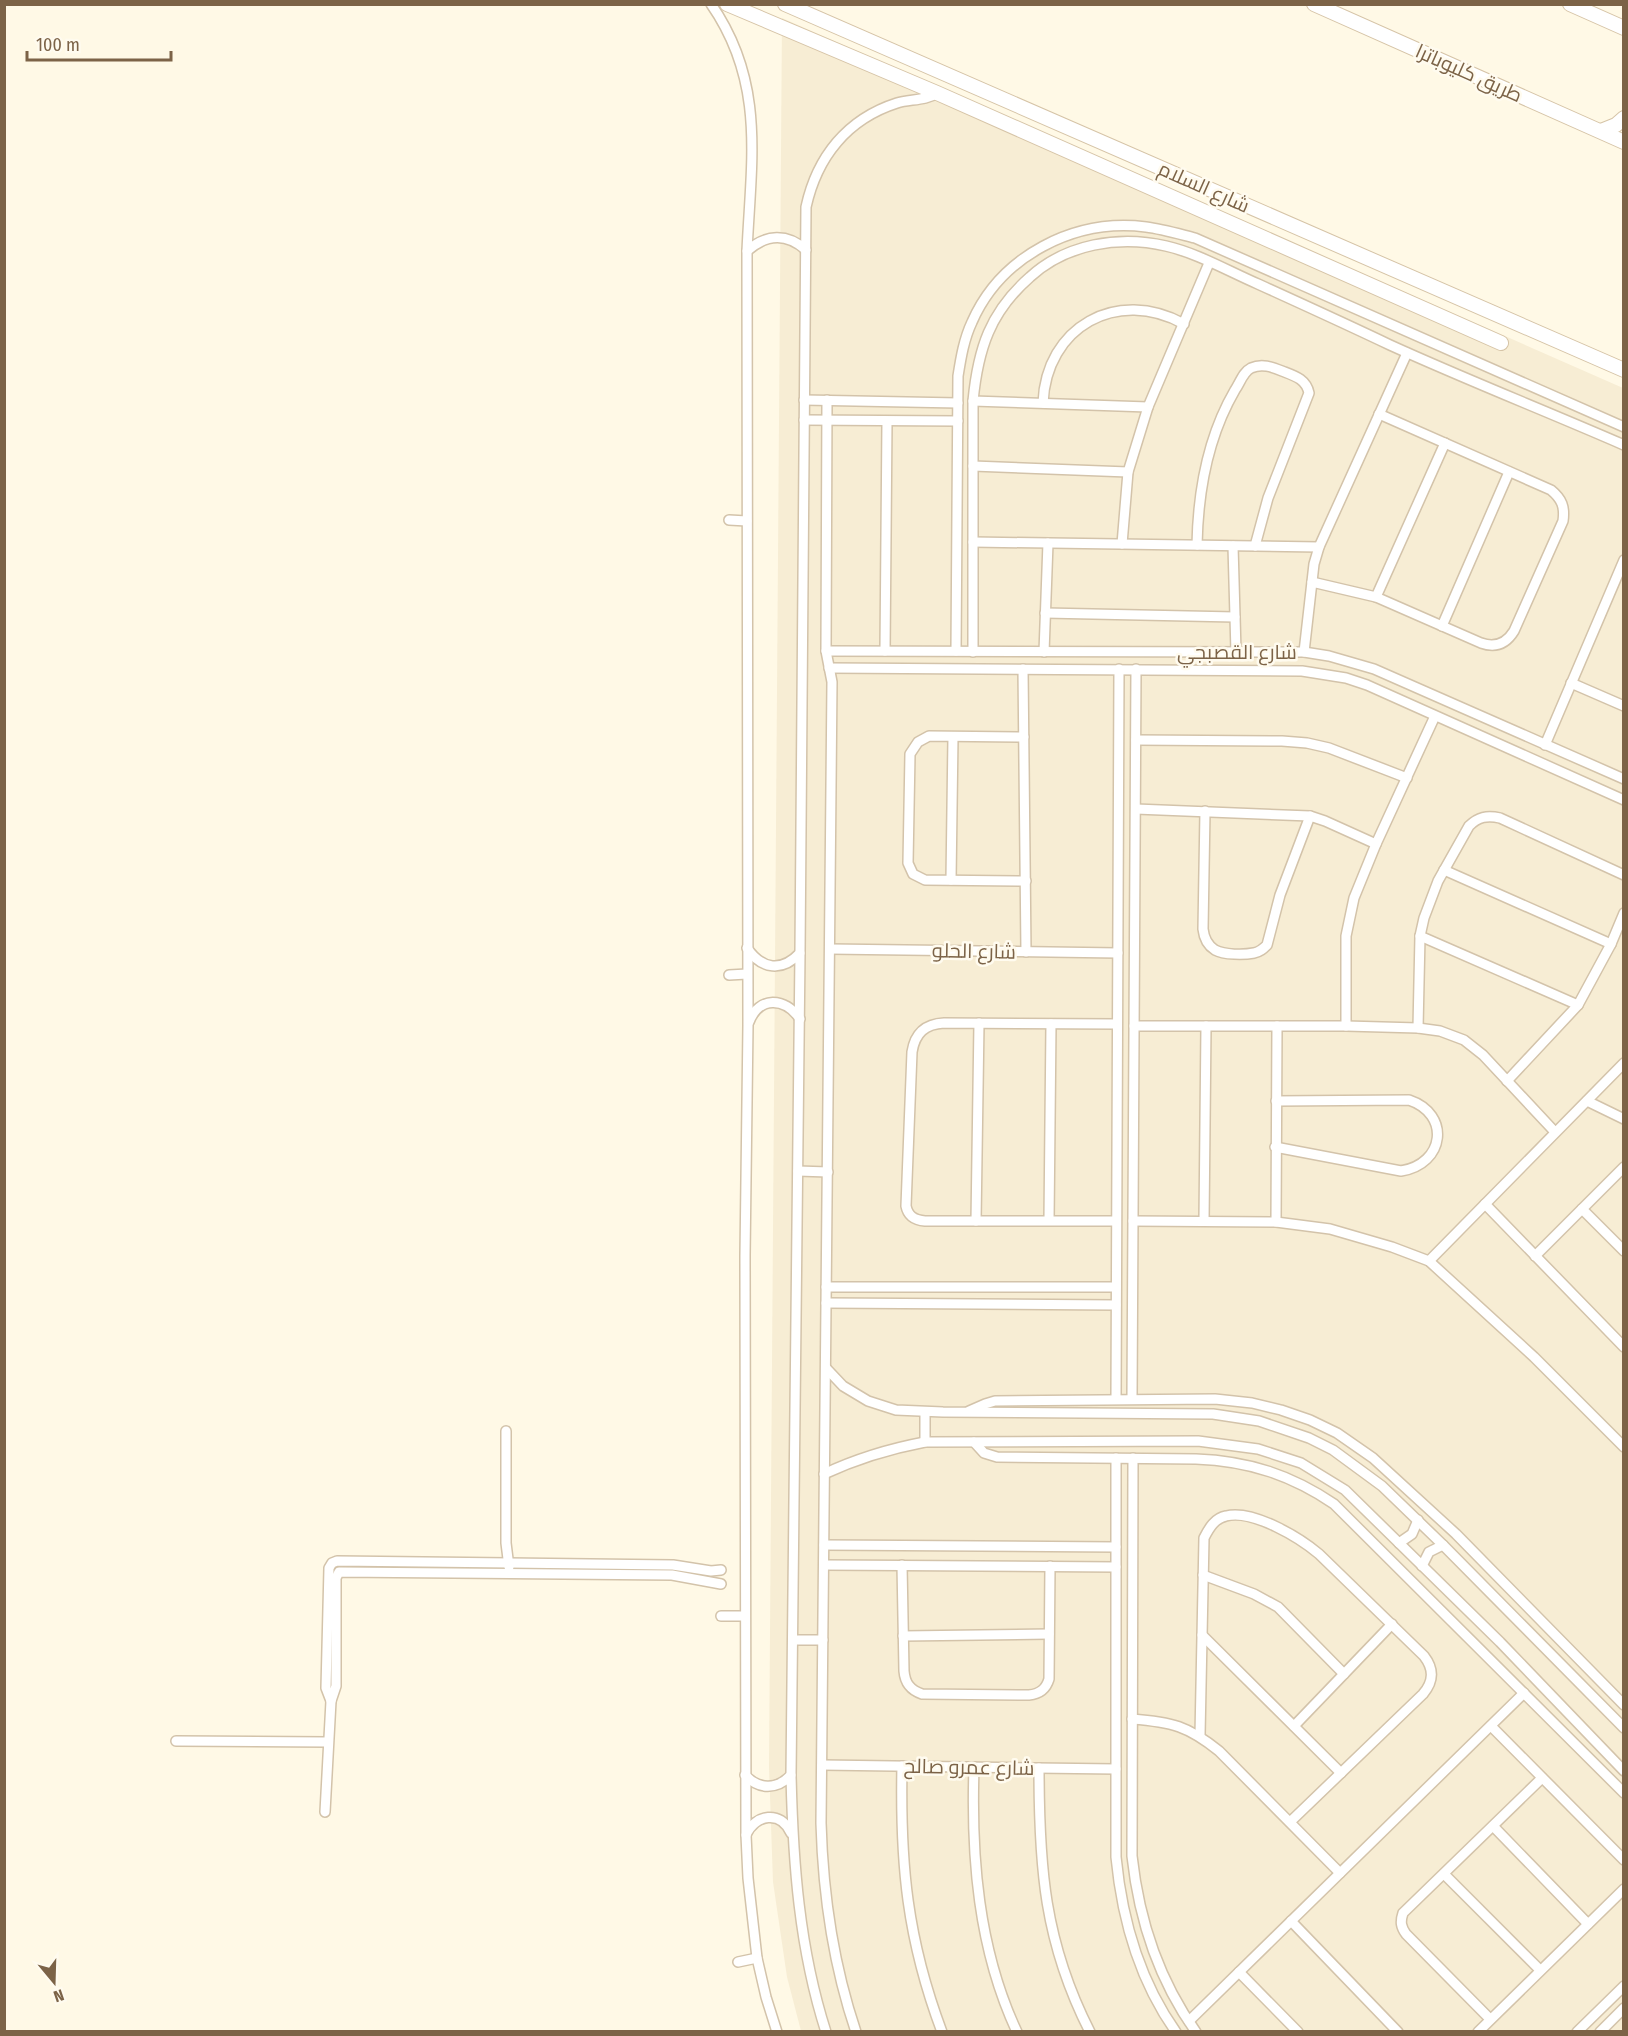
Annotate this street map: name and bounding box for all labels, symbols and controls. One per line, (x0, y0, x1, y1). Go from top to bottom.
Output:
scale bar (27, 24, 171, 62)
text: 100 m (36, 34, 80, 56)
street label: طريق كليوباترا (1411, 39, 1526, 108)
street label: شارع السلام (1154, 156, 1253, 220)
street label: شارع القصبجي (1177, 640, 1297, 668)
street label: شارع الحلو (932, 938, 1016, 966)
street label: شارع عمرو صالح (903, 1754, 1035, 1782)
north arrow (24, 1952, 84, 2012)
text: N (51, 1985, 66, 2006)

